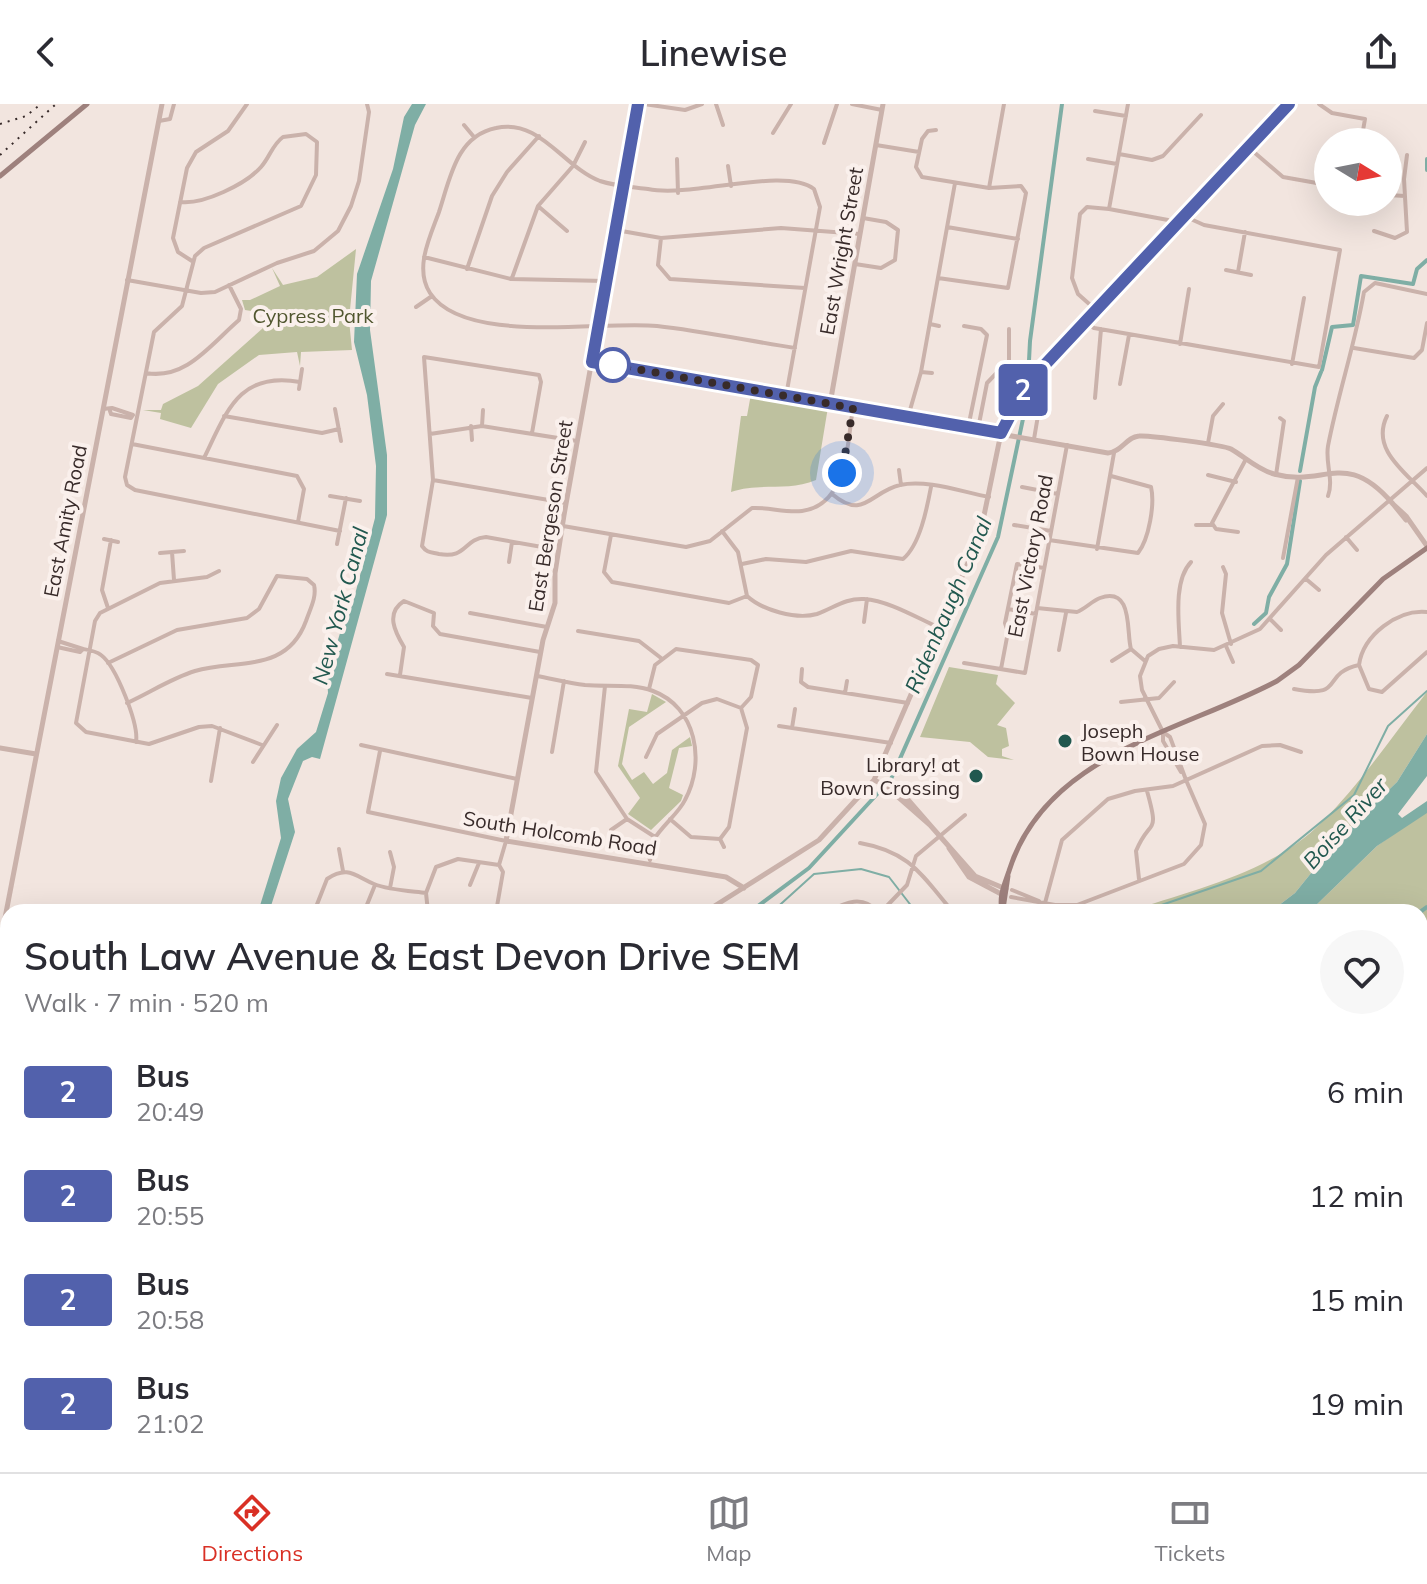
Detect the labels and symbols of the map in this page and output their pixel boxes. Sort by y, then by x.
north arrow [1314,128,1402,216]
street label: East Wright Street [814,165,868,337]
park label: Cypress Park [252,303,374,328]
unlabelled marker [596,348,630,382]
line badge: 2 [997,364,1049,416]
street label: East Bergeson Street [522,418,578,614]
street label: East Amity Road [38,443,92,599]
your location [822,453,862,493]
street label: East Victory Road [1002,472,1058,640]
water label: Ridenbaugh Canal [898,512,998,697]
water label: New York Canal [306,524,375,688]
place label: Joseph Bown House [1081,718,1199,766]
marker: Joseph Bown House [1056,732,1074,750]
place label: Library! at Bown Crossing [820,752,960,800]
marker: Library! at Bown Crossing [967,767,985,785]
water label: Boise River [1297,771,1394,874]
street label: South Holcomb Road [461,805,659,861]

